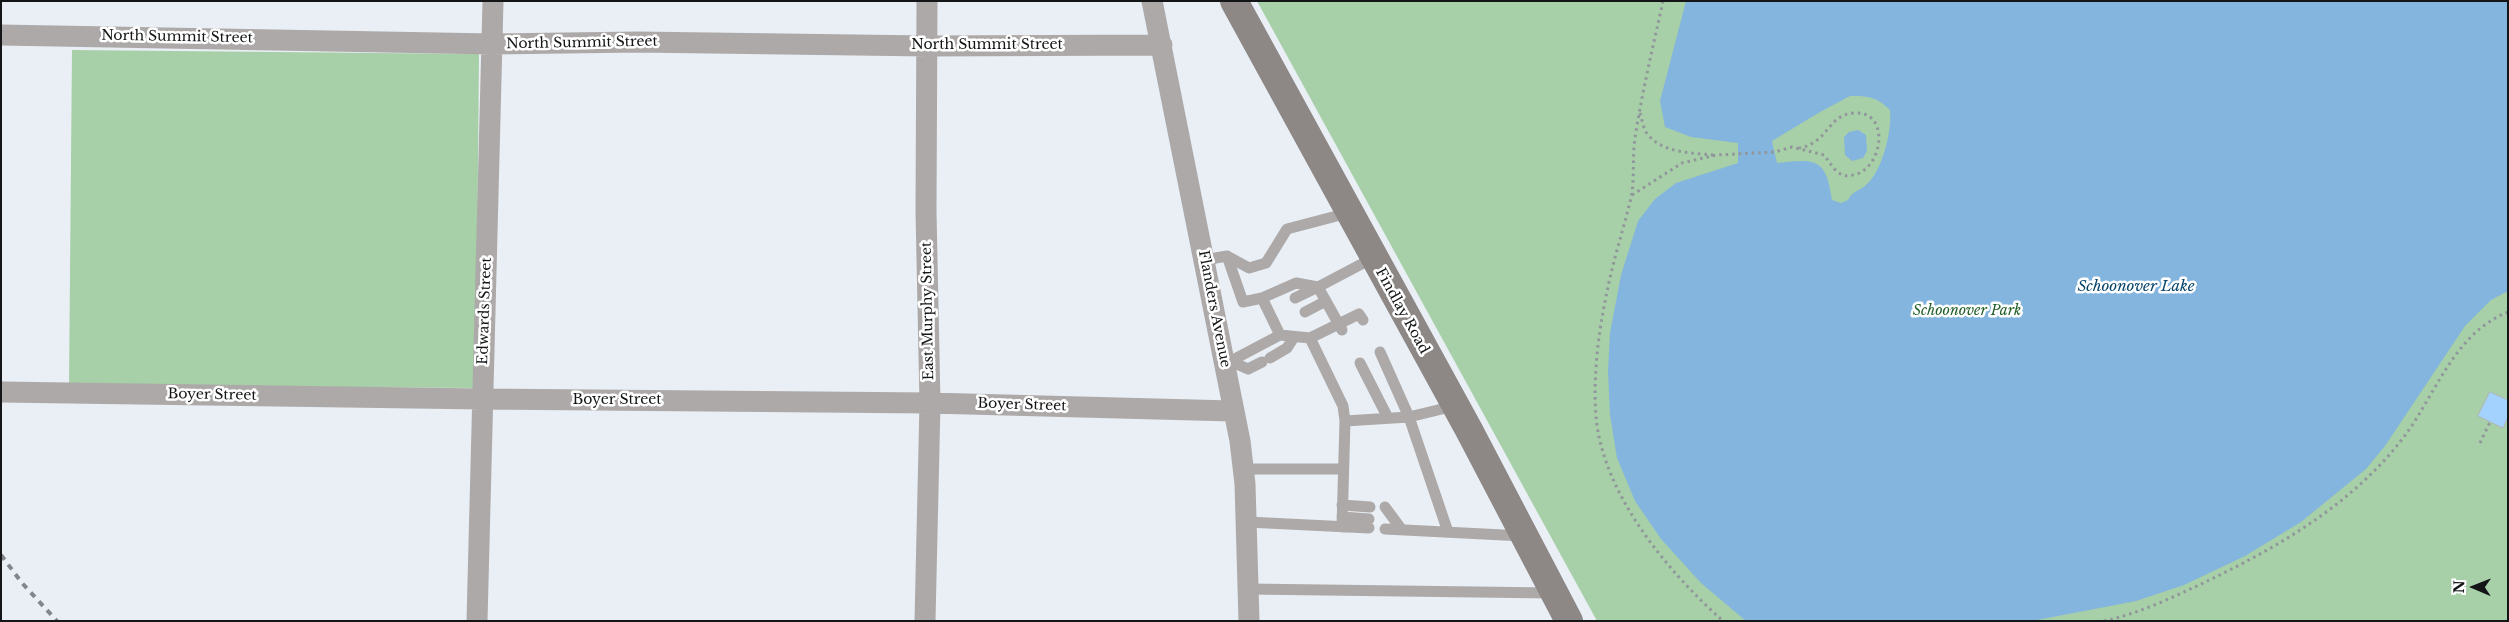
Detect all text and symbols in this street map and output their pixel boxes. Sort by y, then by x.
street label: North Summit Street [101,27,253,47]
street label: North Summit Street [506,33,658,53]
street label: North Summit Street [911,37,1063,53]
street label: East Murphy Street [918,242,938,380]
street label: Flanders Avenue [1194,249,1234,369]
street label: Edwards Street [475,257,495,365]
street label: Findlay Road [1372,265,1432,357]
water label: Schoonover Lake [2077,278,2195,296]
park label: Schoonover Park [1913,303,2021,319]
street label: Boyer Street [167,386,257,404]
street label: Boyer Street [572,392,662,408]
street label: Boyer Street [977,395,1067,415]
north arrow [2449,562,2499,612]
text: N [2450,580,2468,593]

